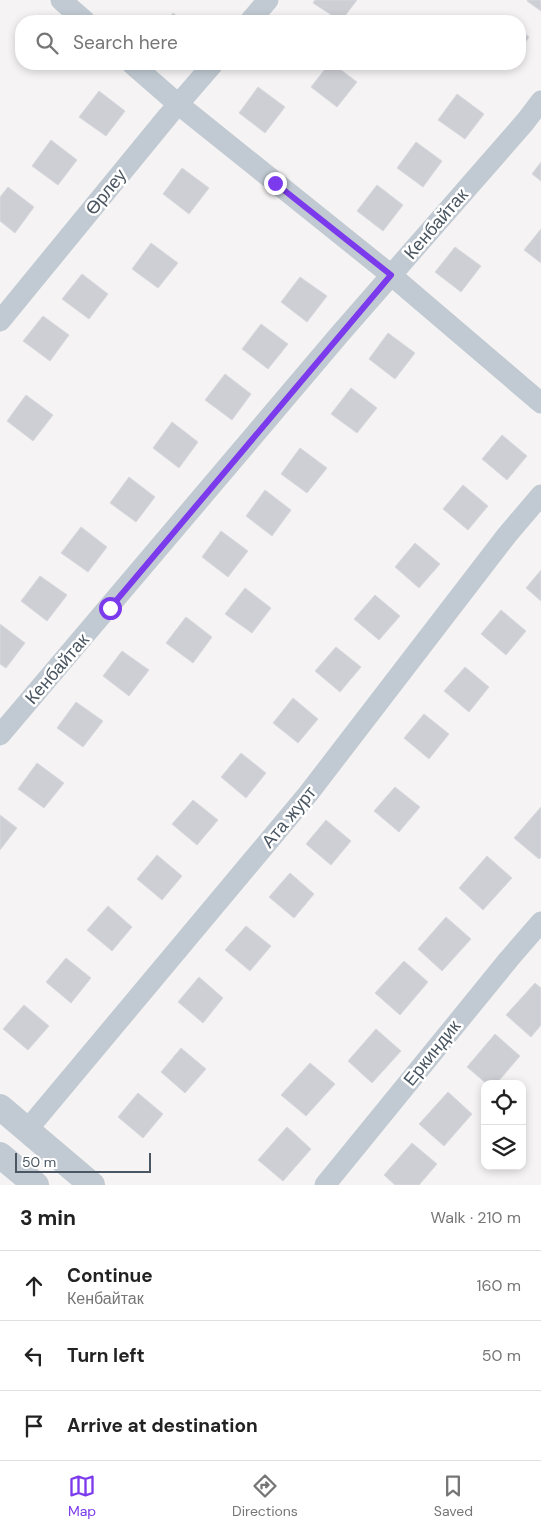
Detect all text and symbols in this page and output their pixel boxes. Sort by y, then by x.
search box [15,15,526,70]
icon: search [33,29,61,57]
text: Search here [73,30,178,55]
street label: Өрлеу [80,164,132,220]
route end [264,172,287,195]
street label: Кенбайтак [399,183,473,264]
route start [99,597,122,620]
street label: Кенбайтак [20,628,94,709]
street label: Ата журт [256,781,322,853]
street label: Еркиндик [398,1015,466,1091]
map controls [481,1080,526,1170]
button: locate [481,1080,526,1125]
button: layers [481,1125,526,1170]
scale bar [15,1150,151,1173]
text: 50 m [22,1153,56,1171]
text: 3 min [20,1204,76,1232]
text: Walk · 210 m [431,1207,521,1228]
text: Continue [67,1263,153,1288]
icon: ahead [20,1272,48,1300]
text: 160 m [477,1275,521,1296]
text: Кенбайтак [67,1288,144,1309]
icon: left [20,1342,48,1370]
text: Turn left [67,1343,145,1368]
text: 50 m [482,1345,521,1366]
icon: arrive [20,1412,48,1440]
text: Arrive at destination [67,1413,258,1438]
tab: Map [68,1472,96,1520]
tab: Directions [232,1472,298,1520]
tab: Saved [434,1472,473,1520]

